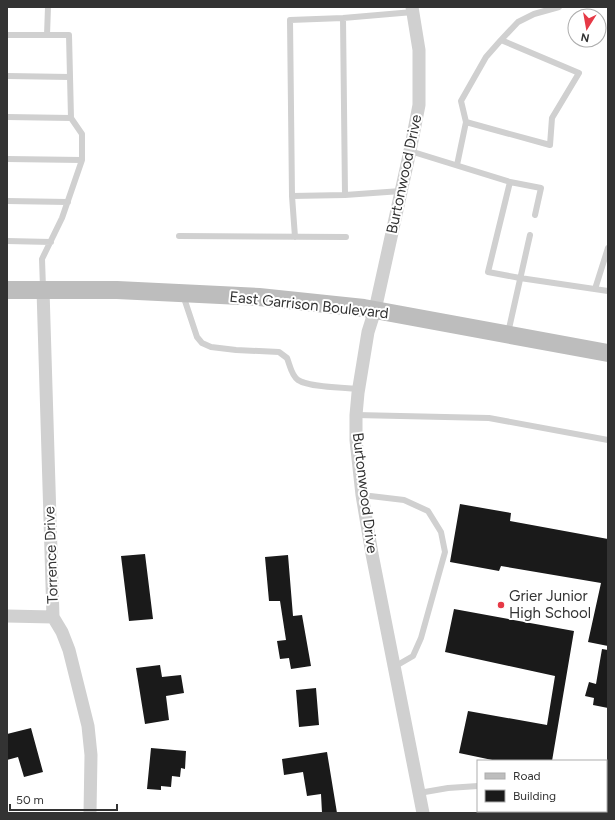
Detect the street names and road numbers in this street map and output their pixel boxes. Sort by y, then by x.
street label: Burtonwood Drive [383,113,425,235]
street label: East Garrison Boulevard [228,288,390,322]
street label: Burtonwood Drive [349,432,381,554]
street label: Torrence Drive [40,506,62,604]

